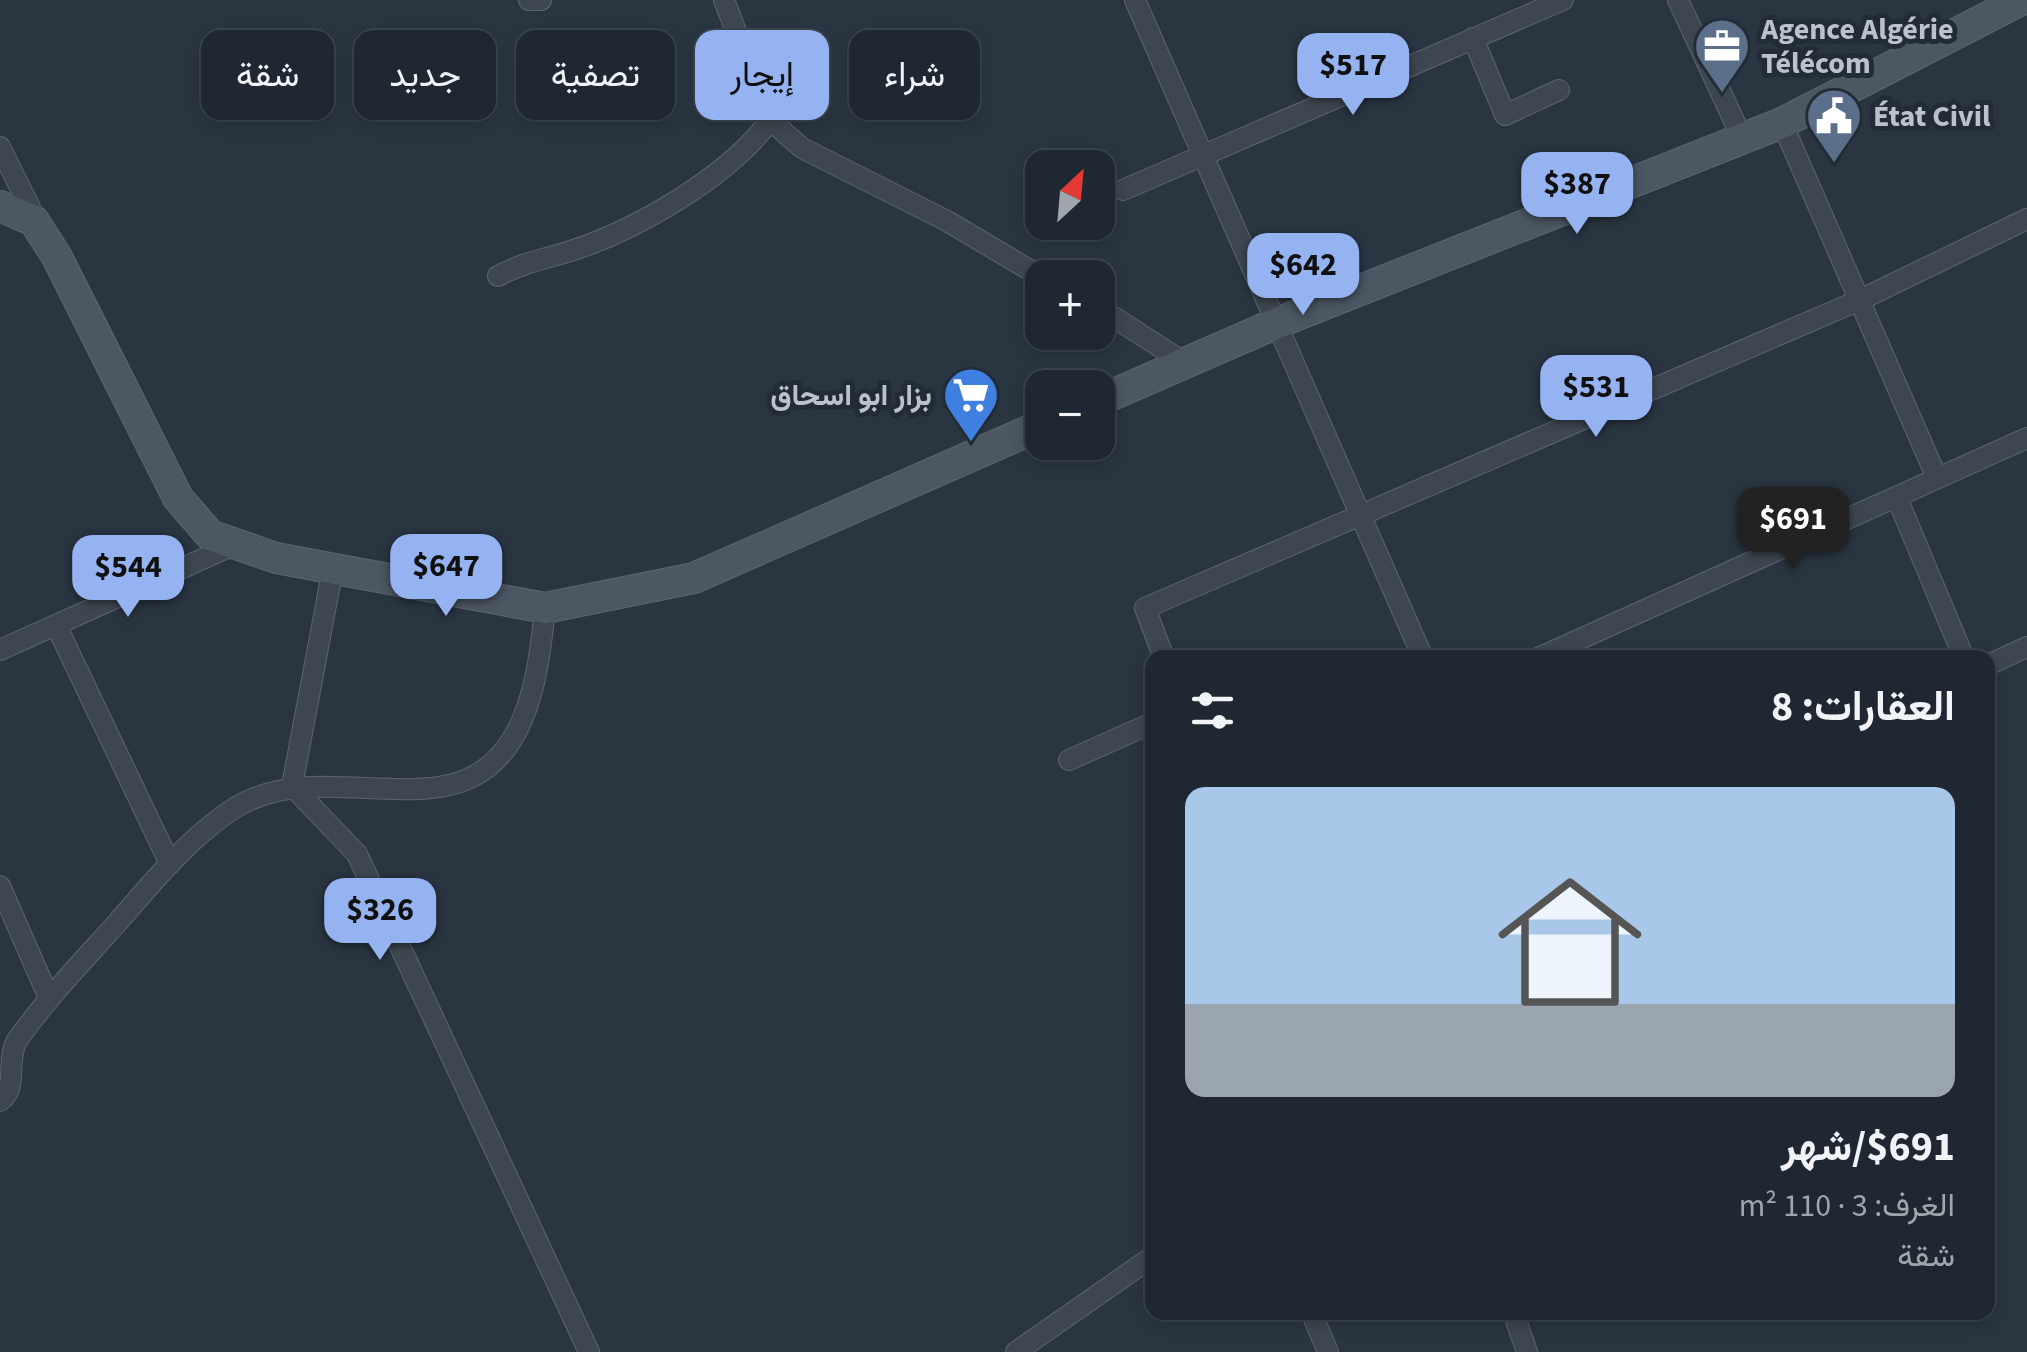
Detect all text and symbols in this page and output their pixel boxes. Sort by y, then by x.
place label: Agence Algérie Télécom [1760,8,1954,85]
office icon: Agence Algérie Télécom [1692,16,1752,95]
chip: شقة [201,30,334,120]
chip: جديد [354,30,496,120]
chip: تصفية [516,30,675,120]
chip: إيجار [695,30,829,120]
chip: شراء [849,30,980,120]
pin: $517 [1294,33,1412,118]
text: $517 [1319,42,1387,88]
public building icon: État Civil [1804,86,1864,165]
place label: État Civil [1873,95,1991,138]
north arrow [1025,150,1115,240]
map controls [1025,150,1115,460]
pin: $387 [1518,152,1636,237]
text: $387 [1543,161,1611,207]
pin: $642 [1244,233,1362,318]
text: $642 [1269,242,1337,288]
button: + [1025,260,1115,350]
pin: $531 [1537,355,1655,440]
text: $531 [1562,364,1630,410]
supermarket icon: بزار ابو اسحاق [941,365,1001,444]
button: − [1025,370,1115,460]
place label: بزار ابو اسحاق [770,374,932,417]
pin: $691 [1734,487,1852,572]
text: $691 [1759,496,1827,542]
pin: $647 [387,534,505,619]
pin: $544 [69,535,187,620]
text: $647 [412,543,480,589]
text: $544 [94,544,162,590]
text: العقارات: 8 [1771,677,1955,737]
icon: filters [1185,683,1240,738]
icon: home [1480,852,1660,1032]
pin: $326 [321,878,439,963]
text: $326 [346,887,414,933]
text: $691/شهر [1781,1117,1955,1177]
text: الغرف: 3 · 110 m² [1739,1183,1955,1229]
text: شقة [1897,1233,1955,1279]

